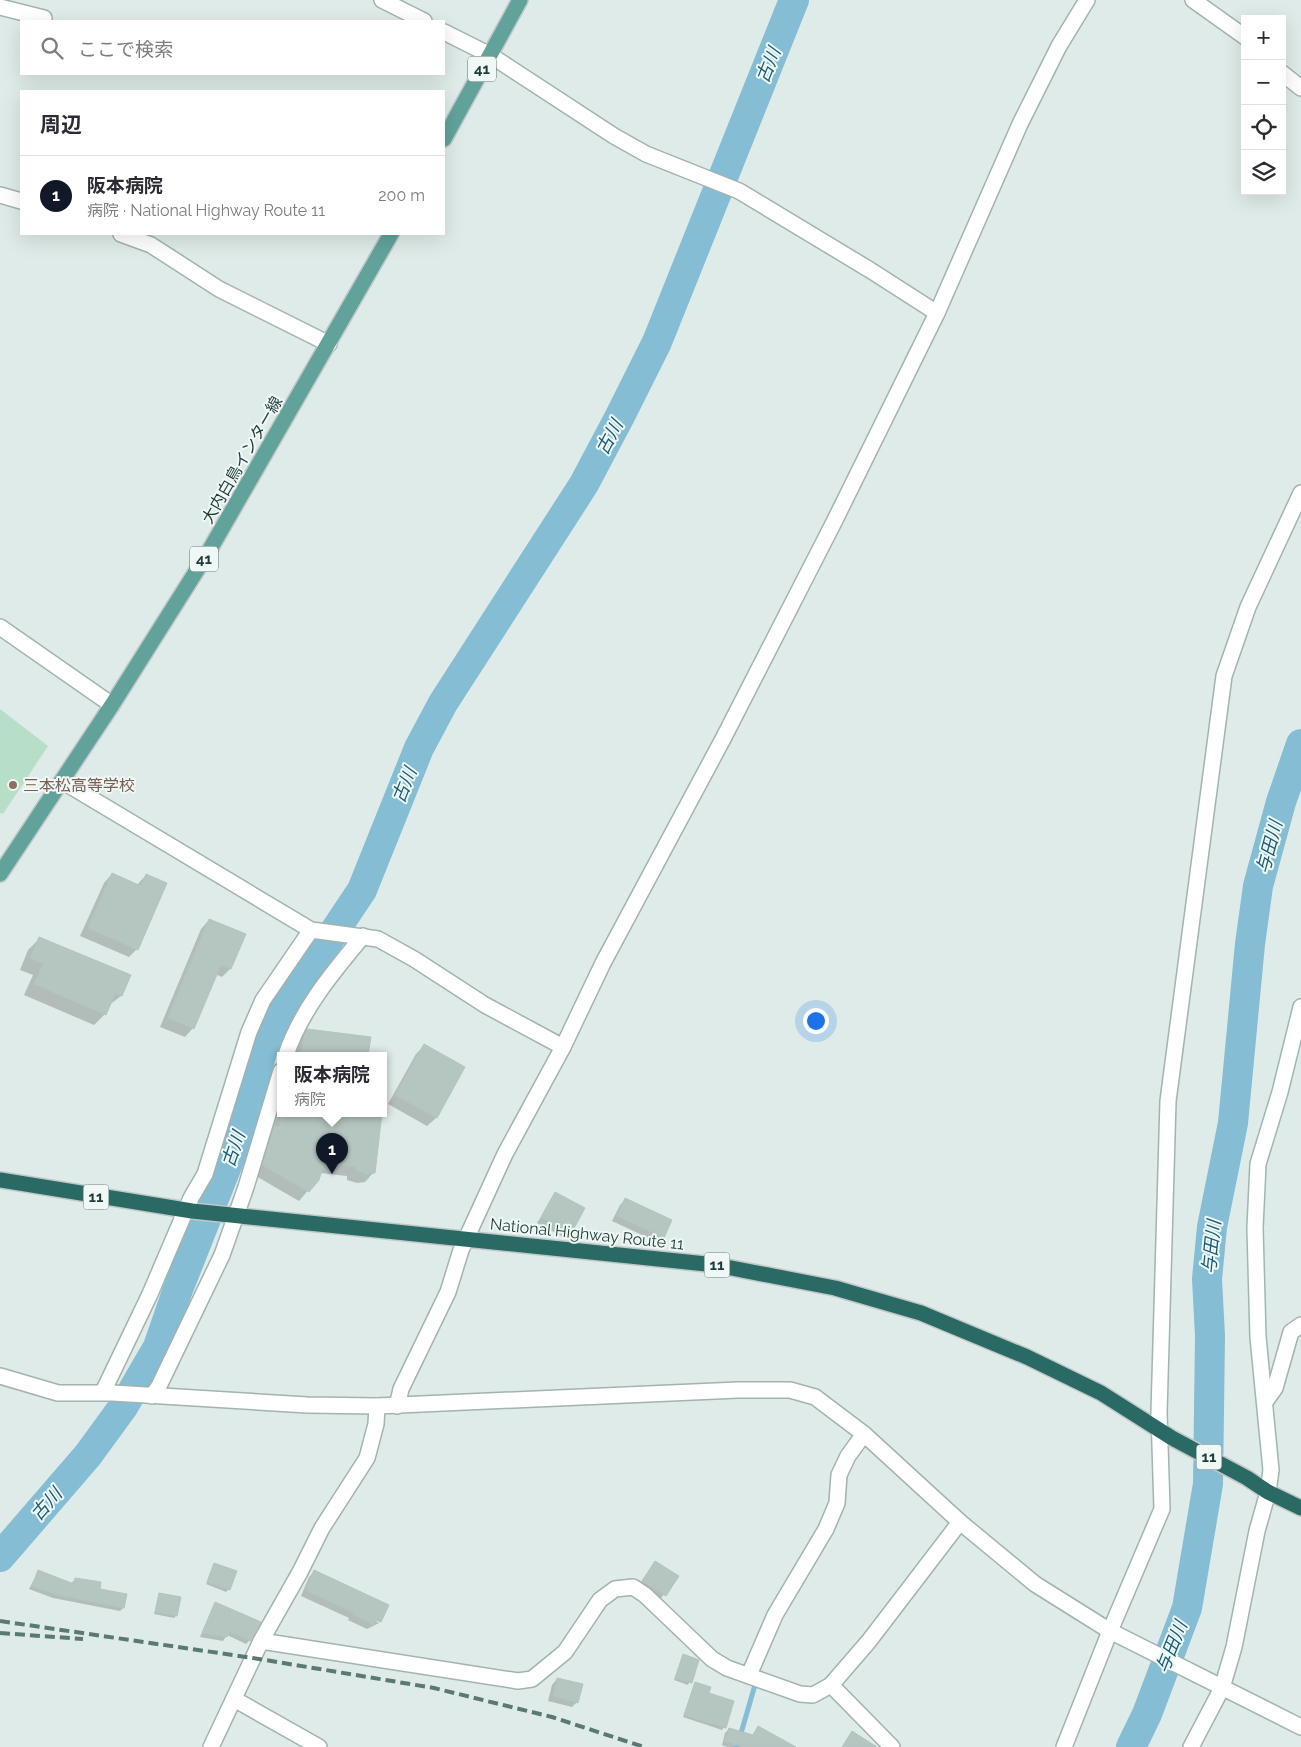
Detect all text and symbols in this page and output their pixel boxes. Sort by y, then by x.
map controls [1241,15,1286,195]
button: + [1241,15,1286,60]
search box [20,20,445,75]
icon: search [38,34,66,62]
text: ここで検索 [78,38,173,60]
water label: 古川 [752,43,785,86]
road number: 41 [468,56,496,82]
button: − [1241,60,1286,105]
button: locate [1241,105,1286,150]
text: 周辺 [40,112,82,137]
button: layers [1241,150,1286,195]
text: 阪本病院 [87,174,163,196]
text: 1 [52,186,60,205]
text: 200 m [378,186,425,205]
text: 病院 · National Highway Route 11 [87,201,325,220]
street label: 大内白鳥インター線 [198,393,286,527]
water label: 古川 [591,414,628,458]
road number: 41 [190,546,218,572]
water label: 古川 [388,763,421,806]
place label: 三本松高等学校 [23,776,135,795]
marker: 三本松高等学校 [7,779,19,791]
water label: 与田川 [1252,816,1287,876]
your location [803,1008,829,1034]
popup [277,1052,387,1117]
text: 阪本病院 [294,1063,370,1085]
text: 病院 [294,1090,326,1109]
water label: 古川 [217,1127,249,1169]
pin: 1 [316,1133,348,1174]
road number: 11 [84,1184,108,1210]
street label: National Highway Route 11 [489,1214,685,1254]
water label: 与田川 [1198,1217,1224,1275]
road number: 11 [704,1252,730,1278]
road number: 11 [1196,1444,1222,1470]
water label: 古川 [26,1482,67,1524]
water label: 与田川 [1151,1616,1192,1676]

